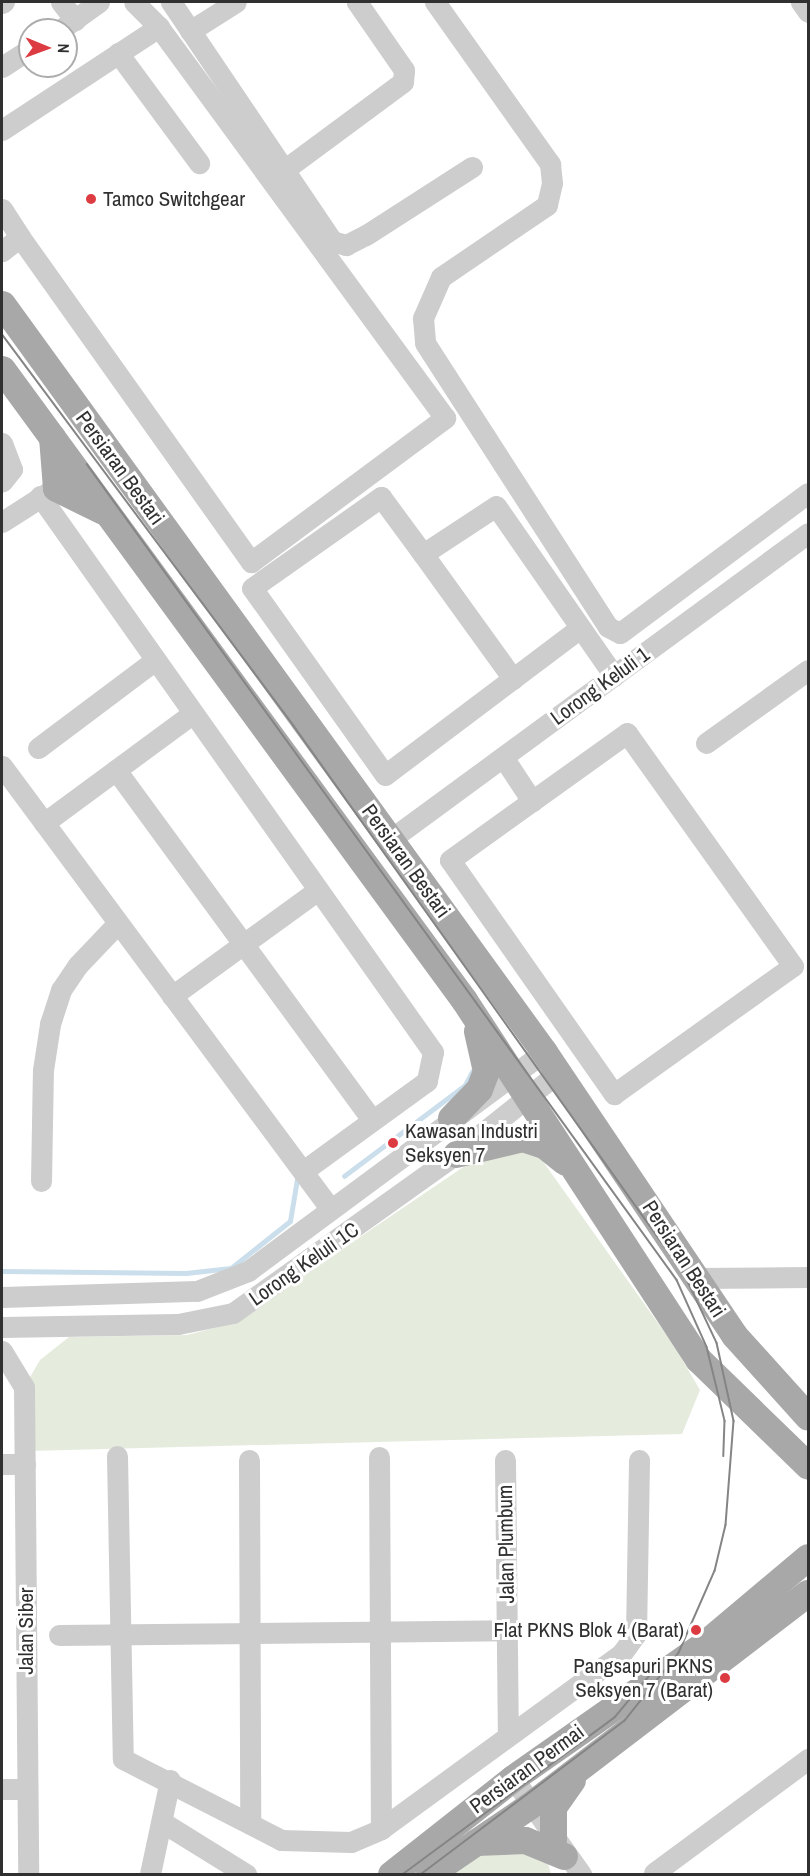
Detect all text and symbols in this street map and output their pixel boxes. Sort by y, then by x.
north arrow [18,18,78,78]
text: N [53,43,75,53]
place label: Tamco Switchgear [103,186,245,212]
marker: Tamco Switchgear [84,192,98,206]
street label: Persiaran Bestari [70,406,170,530]
street label: Lorong Keluli 1 [546,642,654,730]
street label: Persiaran Bestari [356,799,456,923]
place label: Kawasan Industri Seksyen 7 [405,1118,538,1168]
marker: Kawasan Industri Seksyen 7 [386,1136,400,1150]
street label: Persiaran Bestari [637,1196,731,1322]
street label: Lorong Keluli 1C [244,1217,364,1311]
street label: Jalan Plumbum [492,1484,520,1604]
street label: Jalan Siber [13,1587,39,1675]
place label: Flat PKNS Blok 4 (Barat) [494,1617,684,1643]
marker: Flat PKNS Blok 4 (Barat) [689,1623,703,1637]
place label: Pangsapuri PKNS Seksyen 7 (Barat) [573,1653,713,1703]
marker: Pangsapuri PKNS Seksyen 7 (Barat) [718,1671,732,1685]
street label: Persiaran Permai [465,1719,589,1819]

